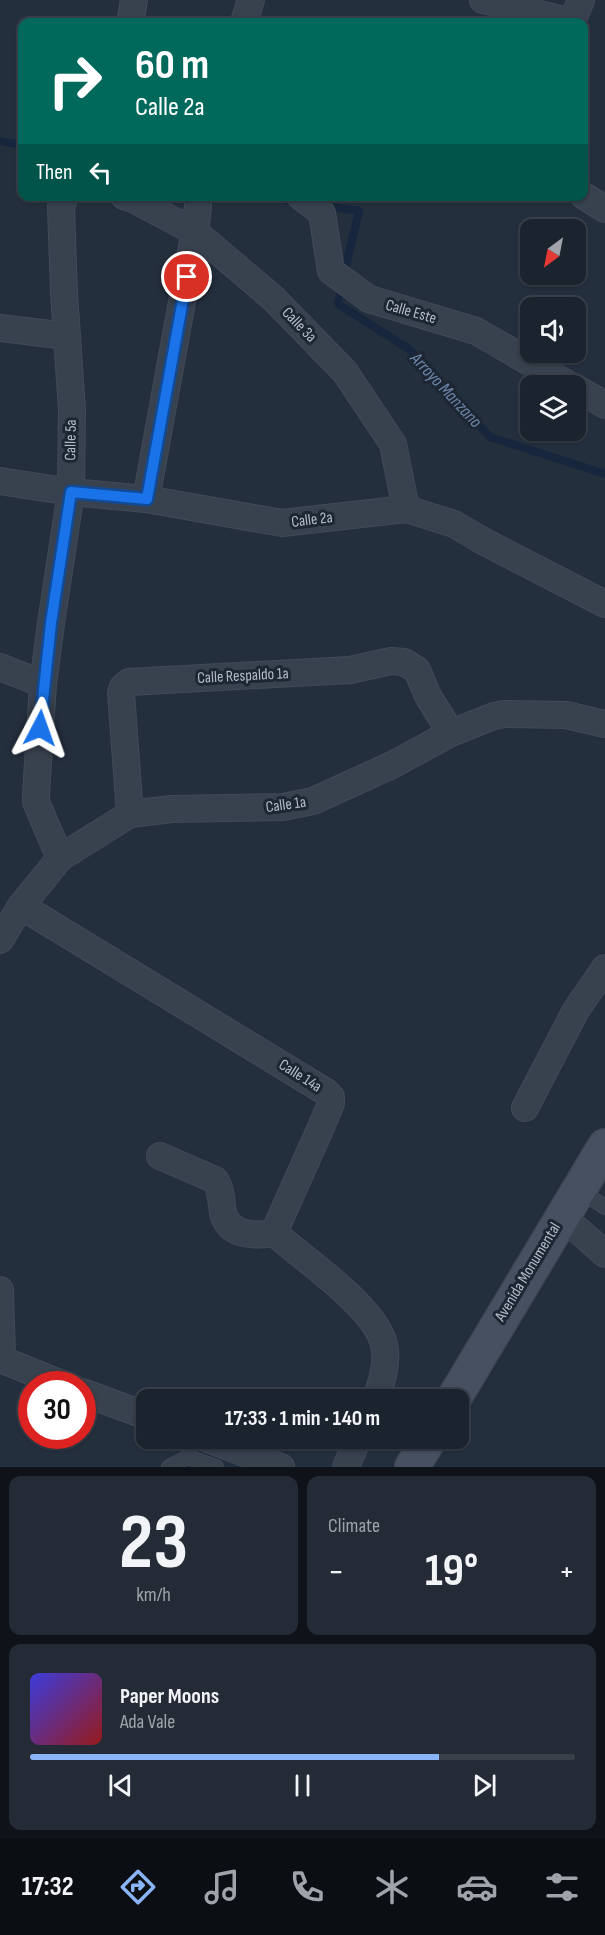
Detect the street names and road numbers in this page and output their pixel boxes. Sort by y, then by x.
street label: Calle Este [383,296,439,328]
street label: Calle 3a [278,303,320,347]
street label: Calle 5a [61,419,81,461]
street label: Calle 2a [290,508,334,532]
street label: Calle Respaldo 1a [197,664,289,688]
street label: Calle 1a [265,793,307,817]
street label: Calle 14a [275,1055,325,1097]
street label: Avenida Monumental [491,1219,565,1326]

